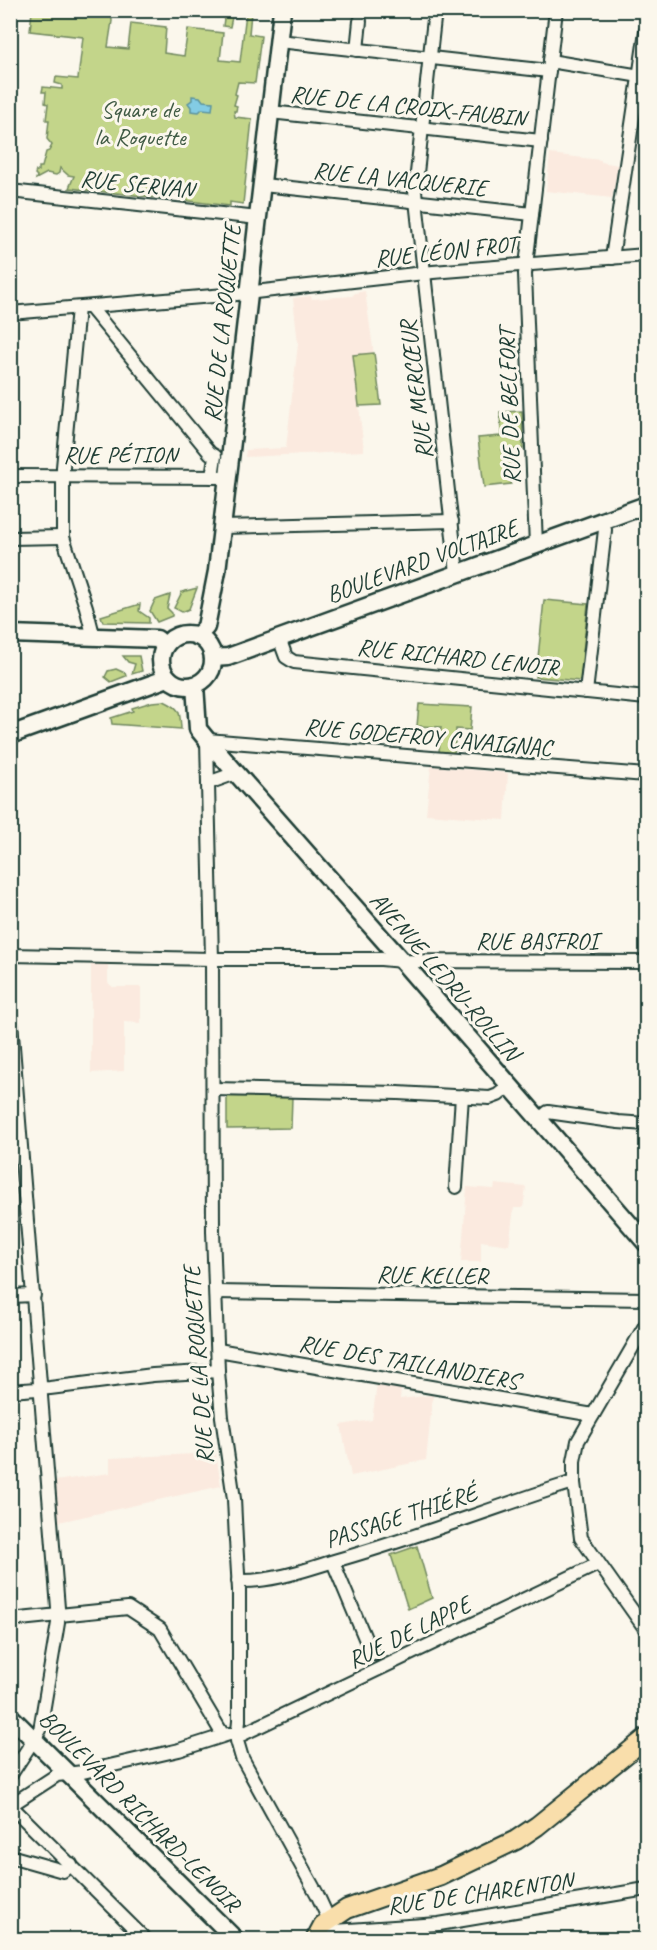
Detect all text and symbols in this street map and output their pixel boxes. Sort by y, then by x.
street label: RUE DE LA CROIX-FAUBIN [289,79,531,134]
park label: Square de la Roquette [95,94,188,152]
street label: RUE LA VACQUERIE [312,155,491,203]
street label: RUE SERVAN [79,163,198,205]
street label: RUE DE LA ROQUETTE [197,220,248,423]
street label: RUE LÉON FROT [373,228,524,273]
street label: RUE MERCŒUR [392,316,439,461]
street label: RUE DE BELFORT [491,323,527,485]
street label: RUE PÉTION [63,440,180,470]
street label: BOULEVARD VOLTAIRE [322,511,525,610]
street label: RUE RICHARD LENOIR [356,632,562,683]
street label: RUE GODEFROY CAVAIGNAC [303,711,556,763]
street label: AVENUE LEDRU-ROLLIN [364,885,529,1069]
street label: RUE BASFROI [476,926,604,956]
street label: RUE KELLER [376,1259,490,1291]
street label: RUE DE LA ROQUETTE [176,1262,220,1465]
street label: RUE DES TAILLANDIERS [297,1328,525,1397]
street label: PASSAGE THIÉRÉ [321,1476,484,1555]
street label: RUE DE LAPPE [343,1588,478,1675]
street label: BOULEVARD RICHARD-LENOIR [33,1704,249,1920]
street label: RUE DE CHARENTON [385,1865,578,1921]

